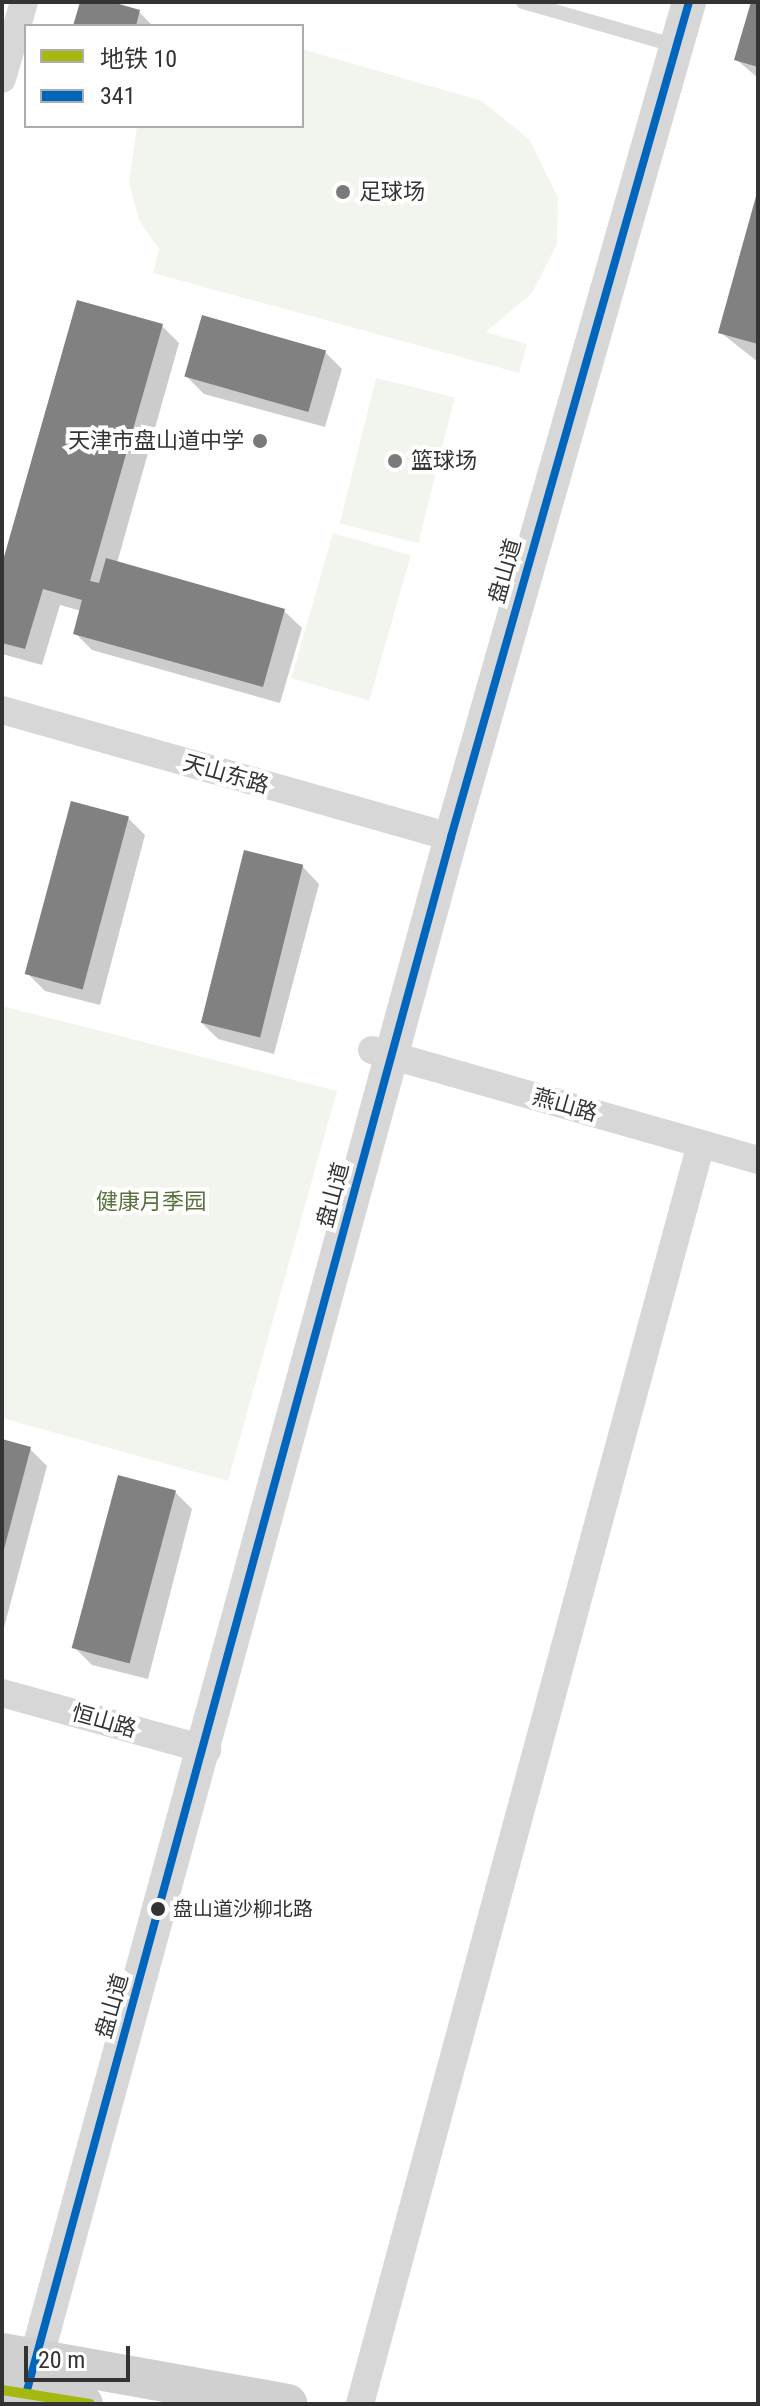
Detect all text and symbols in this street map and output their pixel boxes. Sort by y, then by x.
legend [24,24,304,128]
text: 地铁 10 [100,45,177,73]
text: 341 [100,82,136,110]
place label: 足球场 [359,179,425,205]
marker: 足球场 [334,183,352,201]
place label: 天津市盘山道中学 [68,428,244,454]
marker: 天津市盘山道中学 [251,432,269,450]
place label: 篮球场 [411,448,477,474]
marker: 篮球场 [386,452,404,470]
street label: 盘山道 [483,536,527,606]
street label: 天山东路 [180,749,272,799]
street label: 燕山路 [530,1083,600,1127]
street label: 盘山道 [312,1160,354,1230]
park label: 健康月季园 [96,1189,206,1215]
street label: 恒山路 [69,1699,139,1743]
place label: 盘山道沙柳北路 [173,1897,313,1921]
marker: 盘山道沙柳北路 [150,1901,166,1917]
street label: 盘山道 [90,1971,134,2041]
scale bar [28,2330,134,2380]
text: 20 m [38,2346,85,2374]

